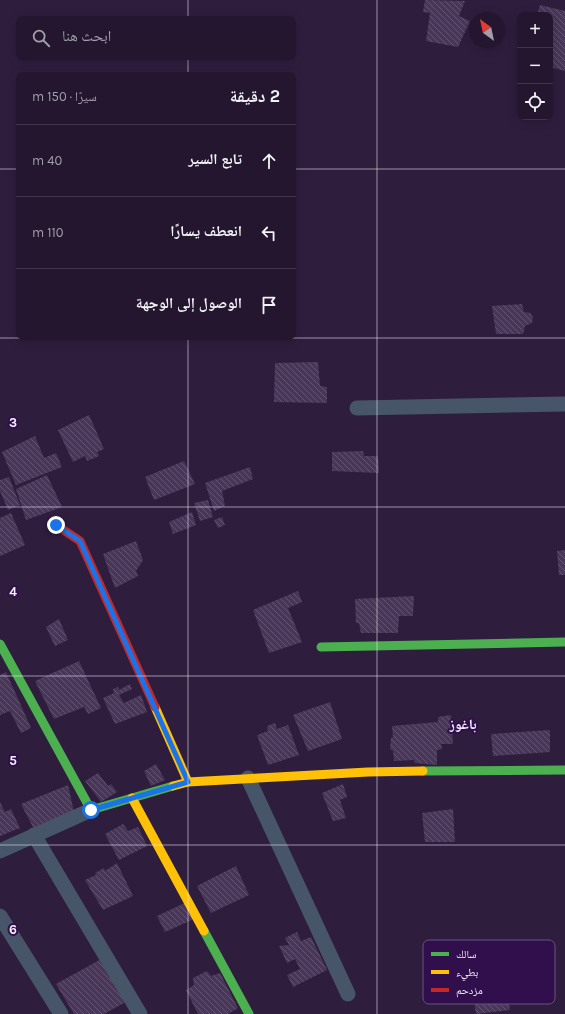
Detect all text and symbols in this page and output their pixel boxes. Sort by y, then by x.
north arrow [469,12,505,48]
map controls [517,12,553,120]
button: + [517,12,553,48]
search box [16,16,296,60]
icon: search [30,27,52,49]
text: ابحث هنا [62,27,111,45]
button: − [517,48,553,84]
button: locate [517,84,553,120]
text: 2 دقيقة [230,86,280,106]
text: سيرًا · 150 m [32,89,97,104]
text: تابع السير [188,150,242,168]
icon: ahead [258,150,280,172]
text: 40 m [32,153,62,168]
text: انعطف يسارًا [170,222,242,240]
icon: left [258,222,280,244]
text: 110 m [32,225,64,240]
text: الوصول إلى الوجهة [136,294,242,312]
icon: arrive [258,294,280,316]
text: 3 [9,415,17,430]
route end [47,516,65,534]
text: 4 [9,584,17,599]
district label: باغوز [448,716,477,733]
text: 5 [9,753,17,768]
route start [82,801,100,819]
text: 6 [9,922,17,937]
legend [423,940,555,1004]
text: سالك [456,948,476,961]
text: بطيء [456,966,478,981]
text: مزدحم [456,984,483,998]

